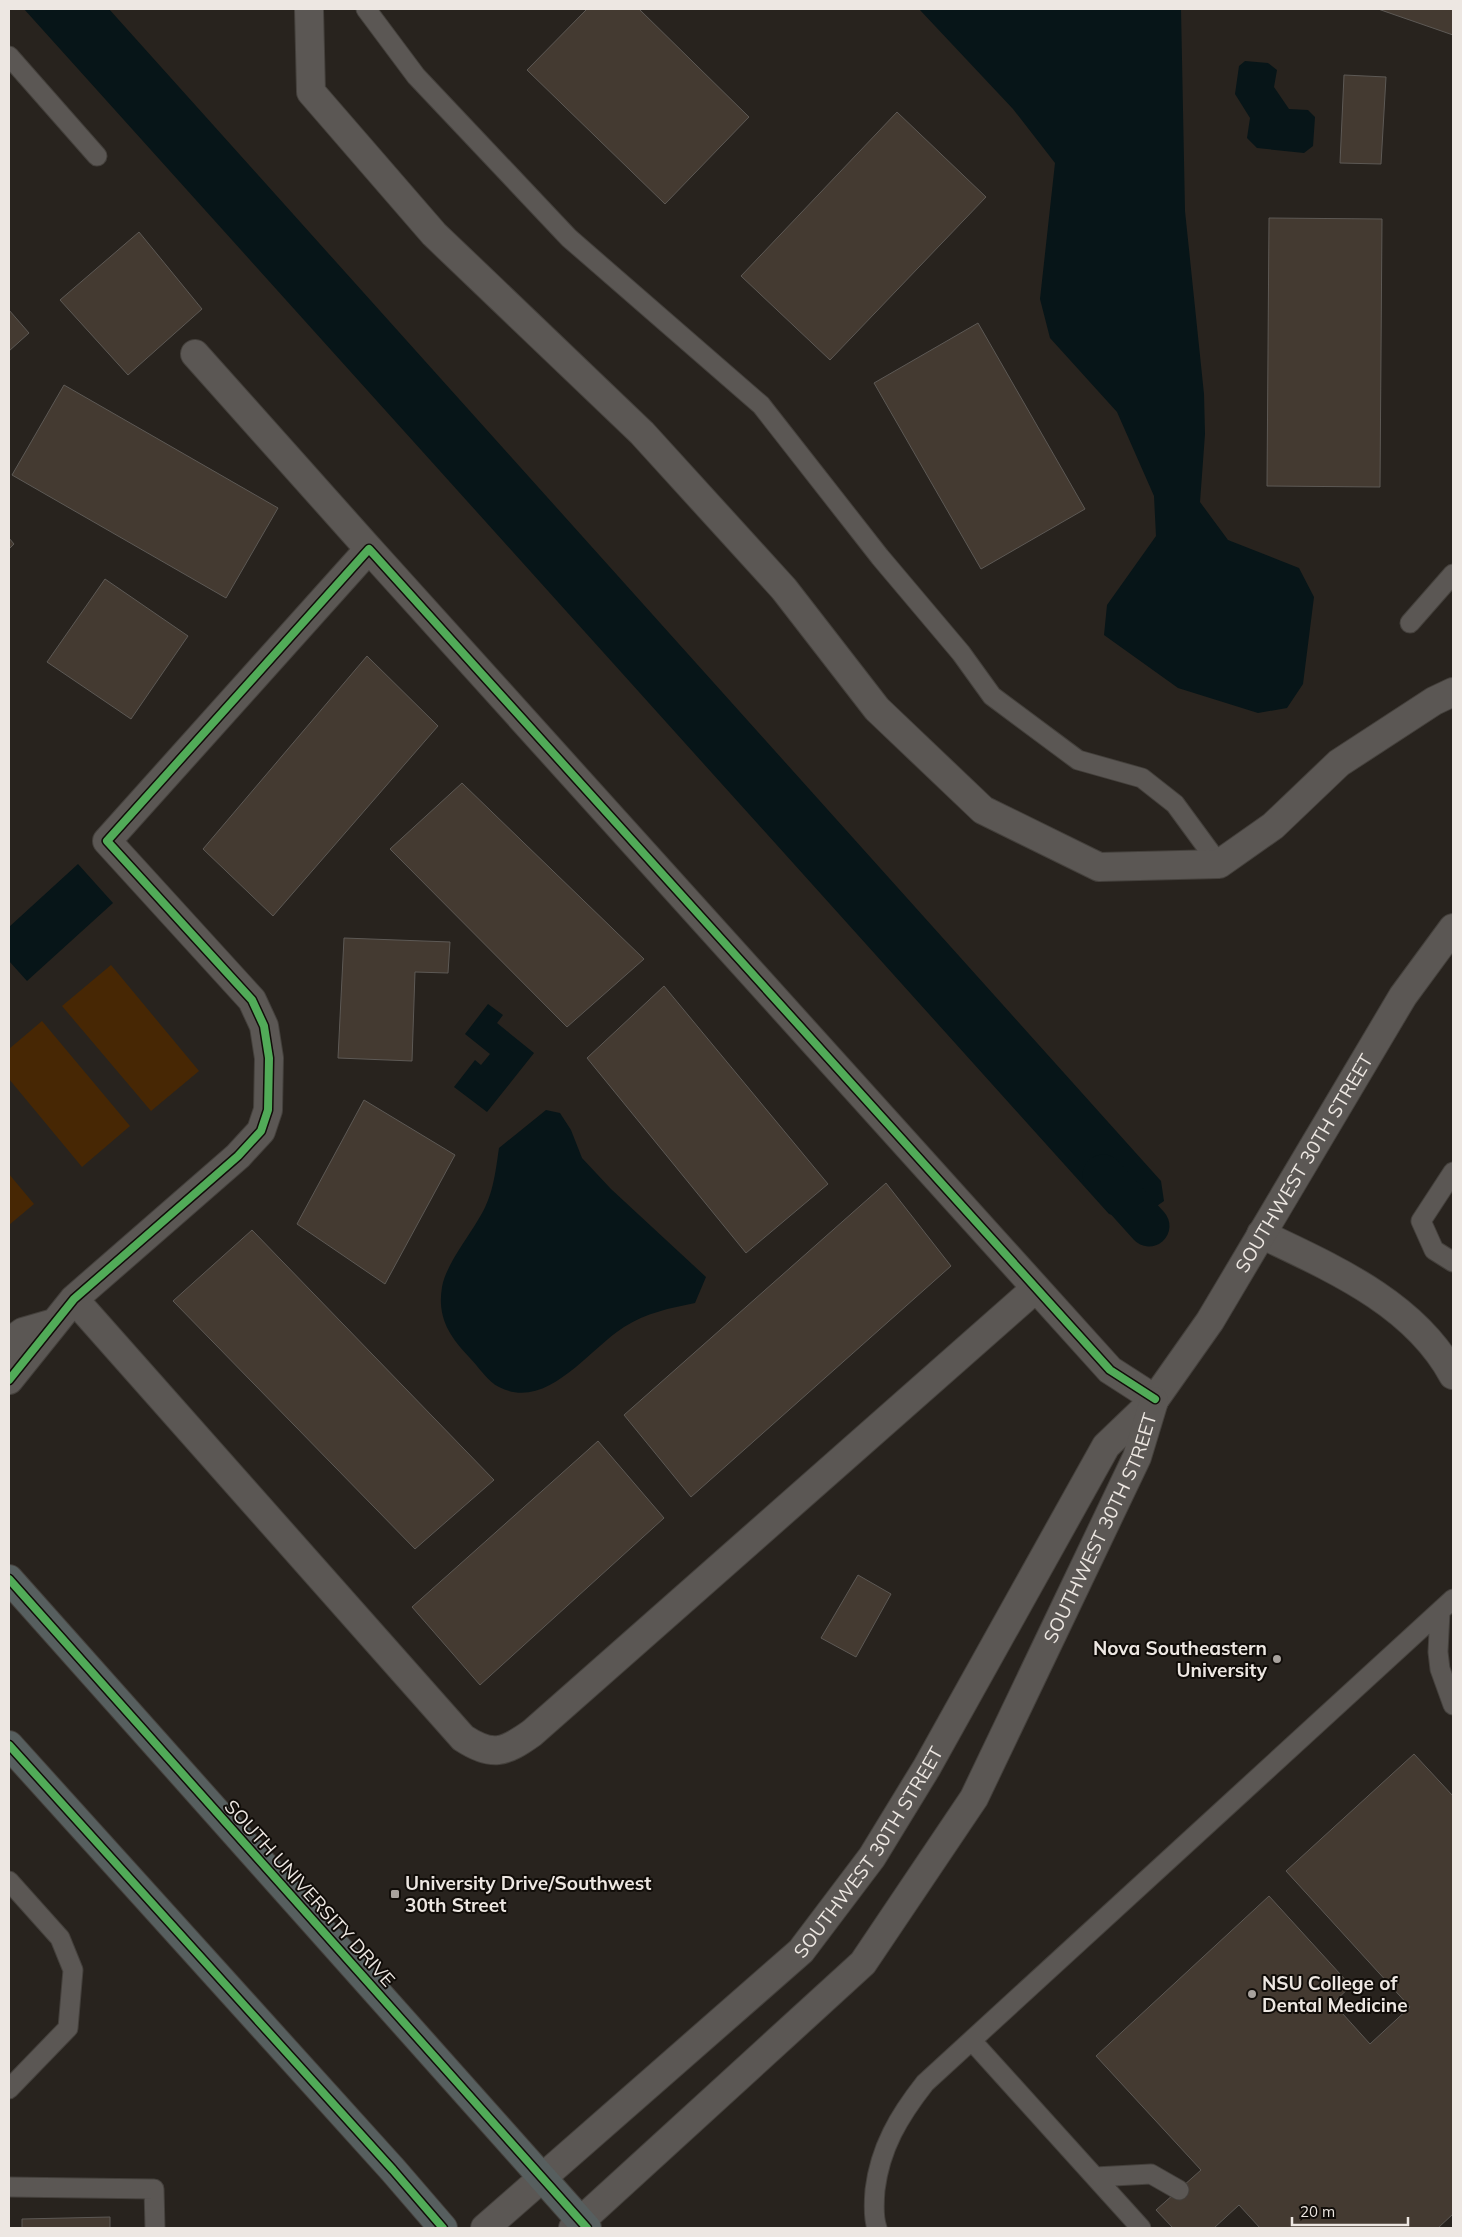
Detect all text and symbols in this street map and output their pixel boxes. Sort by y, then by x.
street label: SOUTHWEST 30TH STREET [1230,1049,1378,1277]
street label: SOUTHWEST 30TH STREET [1038,1410,1162,1647]
place label: Nova Southeastern University [1093,1636,1268,1682]
marker: Nova Southeastern University [1271,1653,1283,1665]
street label: SOUTHWEST 30TH STREET [788,1742,948,1962]
street label: SOUTH UNIVERSITY DRIVE [220,1794,400,1992]
place label: University Drive/Southwest 30th Street [405,1871,651,1917]
marker: University Drive/Southwest 30th Street [389,1888,401,1900]
place label: NSU College of Dental Medicine [1262,1971,1408,2017]
marker: NSU College of Dental Medicine [1246,1988,1258,2000]
scale bar [1292,2194,1408,2226]
text: 20 m [1300,2202,1335,2221]

